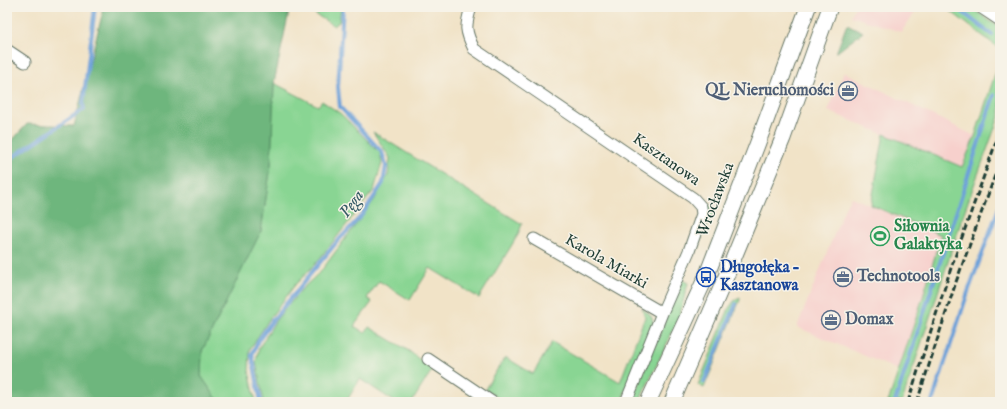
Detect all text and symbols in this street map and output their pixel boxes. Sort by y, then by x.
office icon: QL Nieruchomości [837,80,859,102]
place label: QL Nieruchomości [705,81,835,101]
street label: Kasztanowa [628,129,704,191]
street label: Wrocławska [693,160,739,240]
water label: Pęga [335,186,369,222]
place label: Siłownia Galaktyka [894,217,963,255]
sports icon: Siłownia Galaktyka [869,225,891,247]
street label: Karola Miarki [561,230,651,294]
place label: Długołęka – Kasztanowa [720,258,799,296]
bus stop icon: Długołęka – Kasztanowa [695,266,717,288]
office icon: Technotools [832,266,854,288]
place label: Technotools [856,267,940,287]
office icon: Domax [820,309,842,331]
place label: Domax [845,310,894,330]

